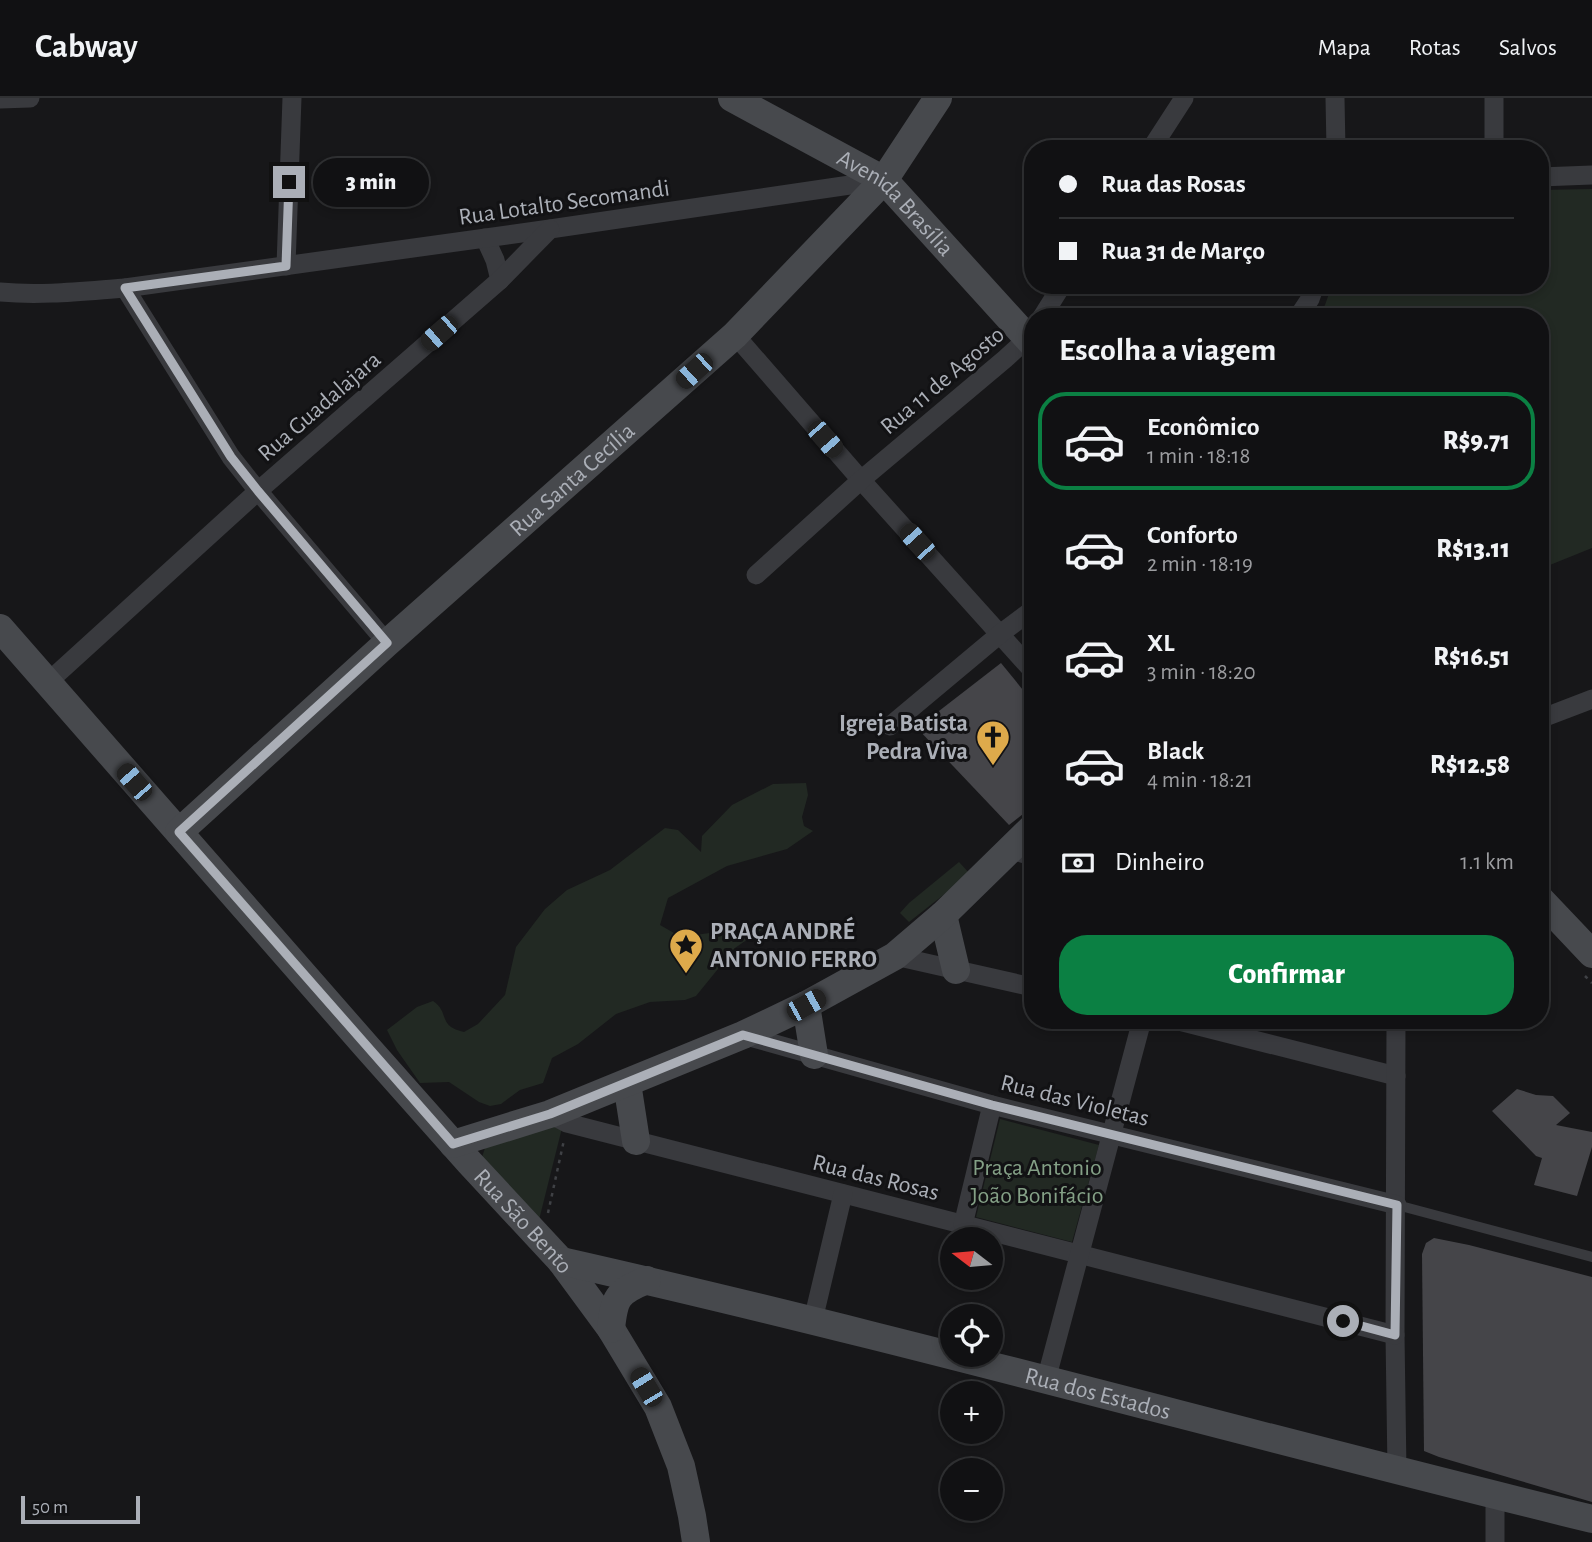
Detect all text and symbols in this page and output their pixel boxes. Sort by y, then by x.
text: Cabway [35,31,138,64]
text: Mapa [1318,36,1371,60]
text: Rotas [1409,36,1461,60]
text: Salvos [1499,36,1557,60]
street label: Avenida Brasília [833,146,958,261]
callout: 3 min [314,158,429,206]
route end [273,166,305,198]
text: 3 min [346,171,396,194]
text: Rua das Rosas [1101,171,1246,197]
street label: Rua Lotalto Secomandi [457,176,671,230]
text: Rua 31 de Março [1101,238,1265,264]
car [417,311,462,355]
street label: Rua 11 de Agosto [876,322,1009,439]
text: Escolha a viagem [1059,334,1276,366]
street label: Rua Guadalajara [254,347,386,466]
car [672,349,717,393]
icon: car [1063,410,1126,473]
text: Econômico [1147,414,1260,440]
car [804,416,847,462]
street label: Rua Santa Cecília [505,419,640,541]
text: R$9.71 [1443,428,1510,454]
text: 1 min · 18:18 [1147,445,1250,468]
icon: car [1063,518,1126,581]
car [896,519,939,565]
text: Conforto [1147,522,1238,548]
text: R$13.11 [1436,536,1510,562]
text: 2 min · 18:19 [1147,553,1253,576]
icon: car [1063,626,1126,689]
text: XL [1147,630,1174,656]
text: R$16.51 [1433,644,1510,670]
text: 3 min · 18:20 [1147,661,1256,684]
place label: Igreja Batista Pedra Viva [839,712,968,764]
church icon: Igreja Batista Pedra Viva [974,718,1012,767]
icon: car [1063,734,1126,797]
text: Black [1147,738,1204,764]
text: R$12.58 [1430,752,1510,778]
car [113,759,156,805]
text: 4 min · 18:21 [1147,769,1253,792]
icon: cash [1059,844,1097,882]
text: Dinheiro [1115,849,1204,875]
text: 1.1 km [1460,851,1514,874]
place label: PRAÇA ANDRÉ ANTONIO FERRO [710,916,877,972]
place icon: PRAÇA ANDRÉ ANTONIO FERRO [667,926,705,975]
button: Confirmar [1059,935,1514,1015]
car [783,986,830,1024]
street label: Rua das Violetas [998,1071,1152,1131]
street label: Rua das Rosas [810,1151,942,1205]
park label: Praça Antonio João Bonifácio [971,1156,1103,1208]
street label: Rua São Bento [469,1165,577,1278]
north arrow [940,1227,1003,1290]
map controls [940,1227,1003,1521]
button: locate [940,1304,1003,1367]
route start [1327,1305,1359,1337]
car [627,1364,666,1410]
street label: Rua dos Estados [1022,1364,1173,1424]
button: + [940,1381,1003,1444]
button: − [940,1458,1003,1521]
scale bar [21,1493,140,1525]
text: 50 m [32,1498,68,1517]

